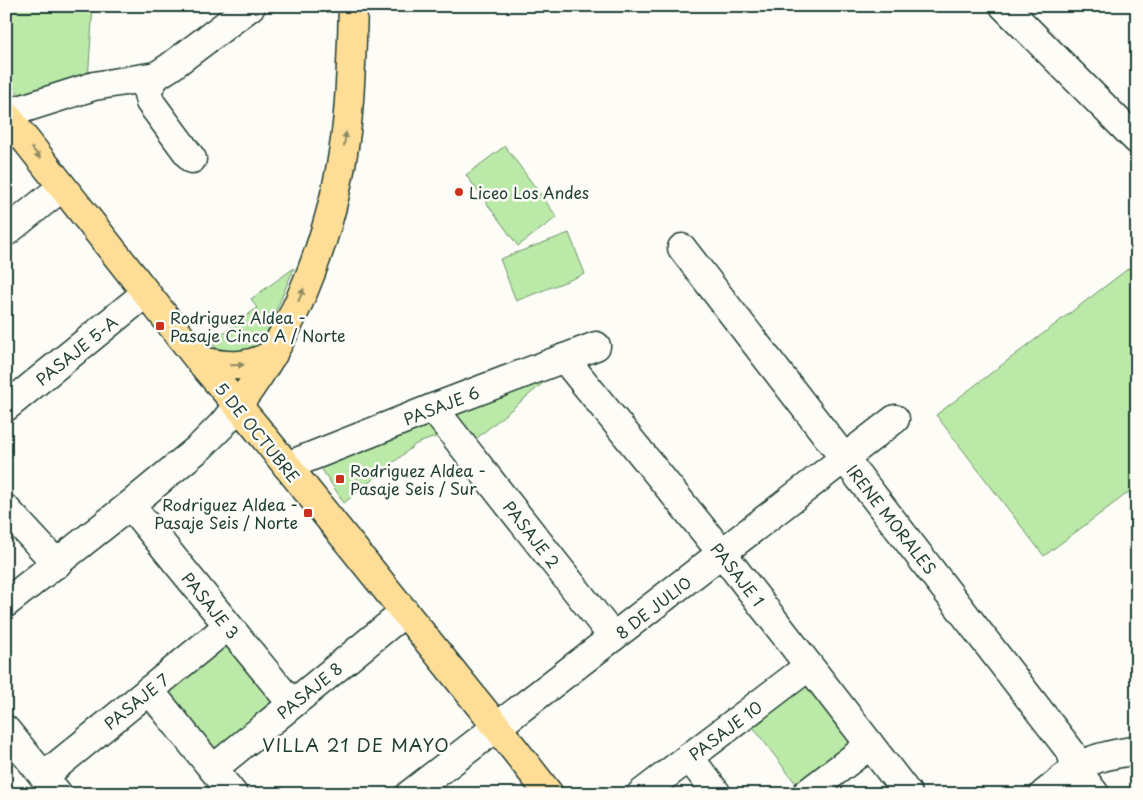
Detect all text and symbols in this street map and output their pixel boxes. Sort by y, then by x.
one-way arrow [341,130,349,146]
one-way arrow [31,146,42,159]
place label: Liceo Los Andes [469,180,589,204]
marker: Liceo Los Andes [453,186,465,198]
one-way arrow [298,287,305,302]
place label: Rodriguez Aldea - Pasaje Cinco A / Norte [170,305,346,347]
street label: PASAJE 5-A [30,309,122,391]
marker: Rodriguez Aldea - Pasaje Cinco A / Norte [154,320,166,332]
one-way arrow [229,361,245,369]
street label: 5 DE OCTUBRE [210,377,306,487]
street label: PASAJE 6 [400,380,482,430]
place label: Rodriguez Aldea - Pasaje Seis / Sur [350,458,486,500]
street label: IRENE MORALES [842,459,942,579]
marker: Rodriguez Aldea - Pasaje Seis / Sur [334,473,346,485]
place label: Rodriguez Aldea - Pasaje Seis / Norte [154,492,298,534]
street label: PASAJE 2 [498,495,566,573]
marker: Rodriguez Aldea - Pasaje Seis / Norte [302,507,314,519]
street label: PASAJE 1 [706,537,770,611]
street label: PASAJE 3 [177,567,245,643]
street label: 8 DE JULIO [610,570,696,644]
street label: PASAJE 8 [271,656,347,724]
street label: PASAJE 7 [98,667,174,735]
street label: PASAJE 10 [683,694,767,766]
district label: VILLA 21 DE MAYO [262,731,450,758]

